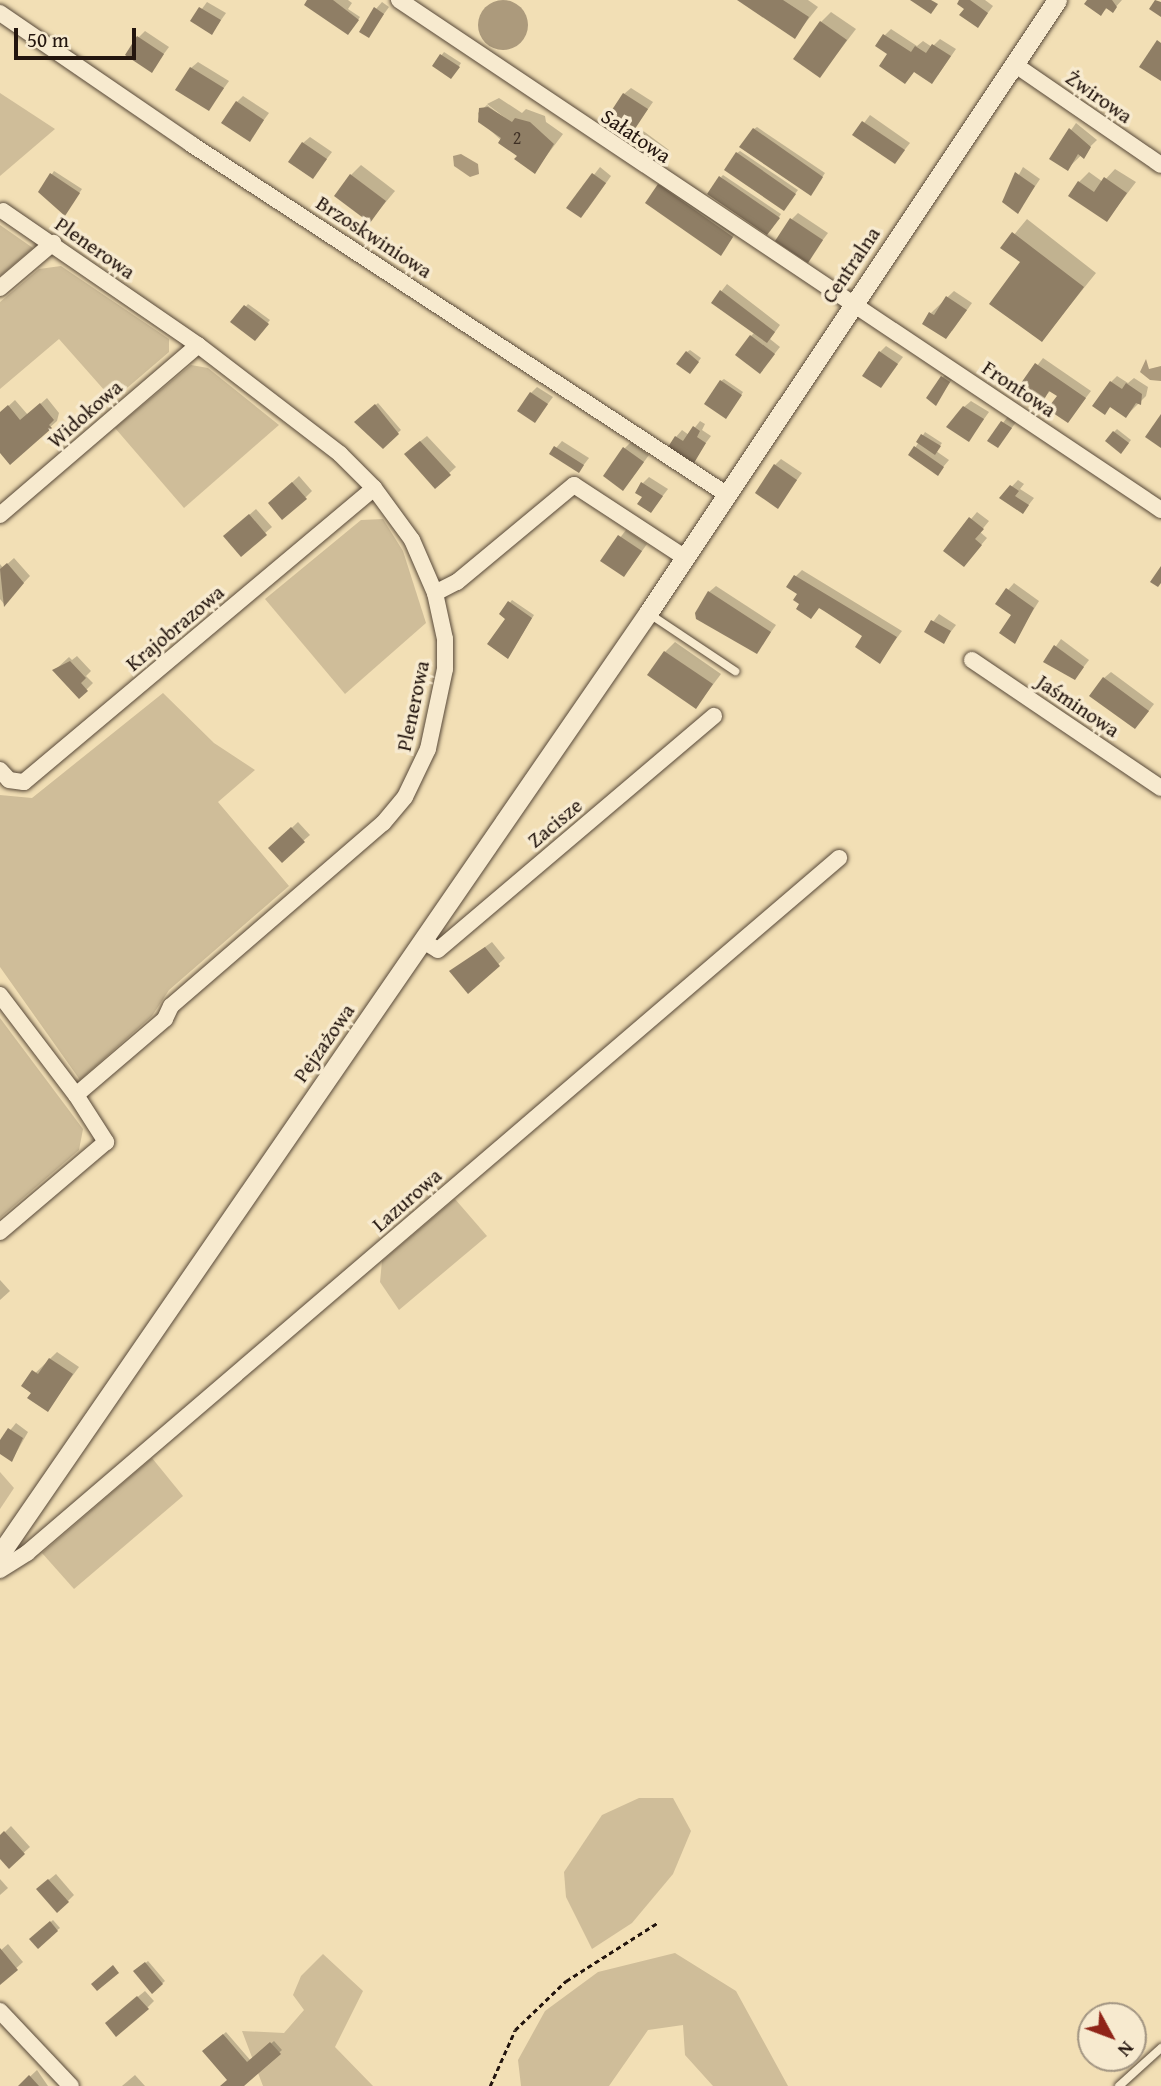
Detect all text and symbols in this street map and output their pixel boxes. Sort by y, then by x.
scale bar [18,14,140,58]
text: 50 m [27,24,69,55]
street label: Żwirowa [1061,65,1137,129]
street label: Sałatowa [596,104,676,168]
house number: 2 [513,127,521,149]
street label: Brzoskwiniowa [311,190,437,284]
street label: Plenerowa [50,211,140,285]
street label: Centralna [816,222,886,308]
street label: Frontowa [977,355,1061,423]
street label: Widokowa [42,375,128,453]
street label: Krajobrazowa [121,580,229,676]
street label: Plenerowa [391,658,435,754]
street label: Jaśminowa [1032,669,1124,743]
street label: Zacisze [523,793,587,853]
street label: Pejzażowa [288,999,360,1087]
street label: Lazurowa [367,1163,447,1237]
north arrow [1077,2002,1147,2072]
text: N [1112,2035,1141,2063]

